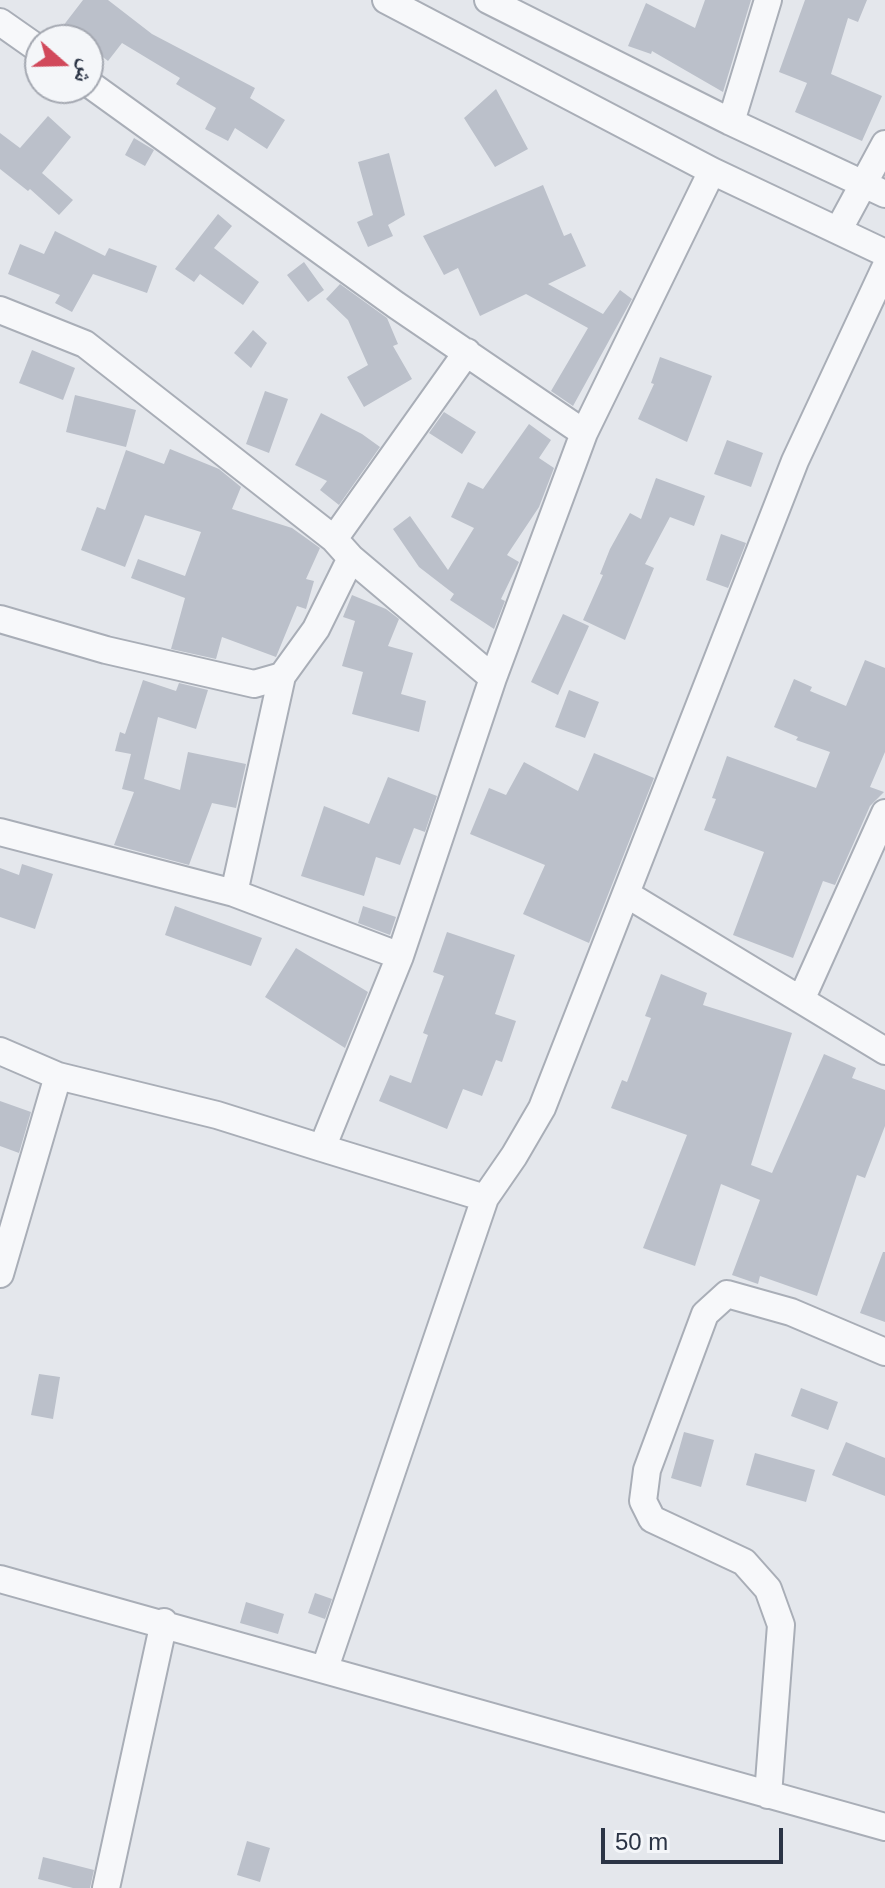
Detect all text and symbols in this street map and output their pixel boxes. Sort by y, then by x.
north arrow [24,24,104,104]
text: ش [69,56,101,87]
scale bar [605,1812,787,1862]
text: 50 m [615,1828,668,1855]

